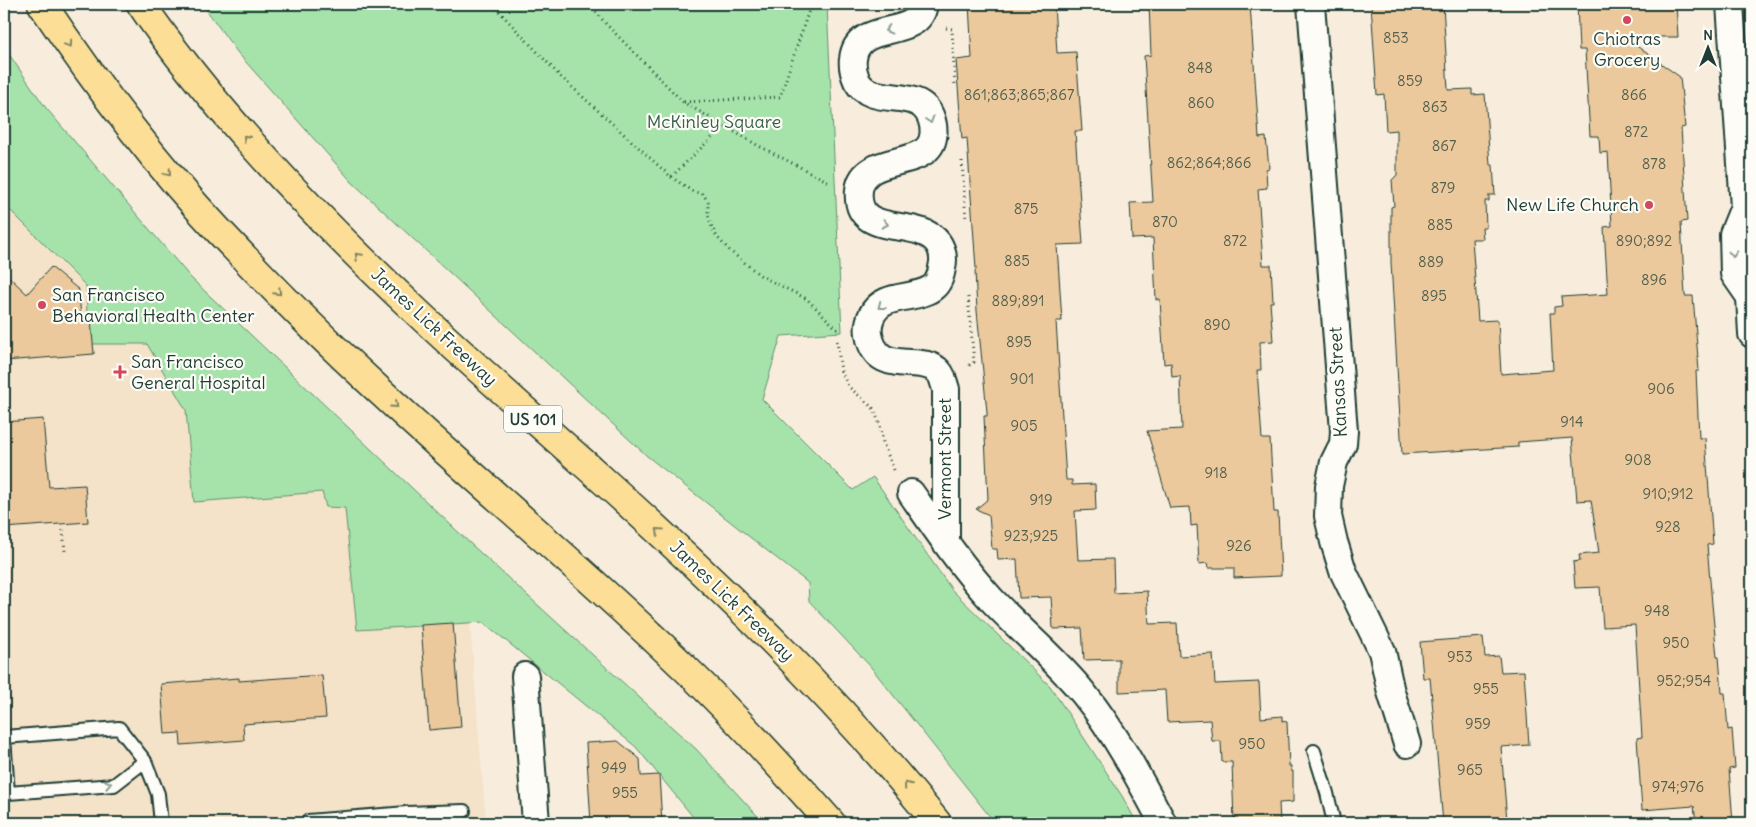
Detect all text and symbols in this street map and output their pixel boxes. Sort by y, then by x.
marker: Chiotras Grocery [1621,14,1633,26]
north arrow [1684,22,1734,72]
one-way arrow [883,24,892,35]
text: N [1703,26,1713,44]
place label: Chiotras Grocery [1593,27,1661,71]
house number: 853 [1383,28,1409,47]
one-way arrow [63,39,72,48]
house number: 848 [1187,58,1213,77]
house number: 859 [1397,71,1423,90]
house number: 861;863;865;867 [964,85,1074,104]
house number: 866 [1621,85,1647,104]
house number: 860 [1187,93,1215,112]
house number: 863 [1422,97,1448,116]
park label: McKinley Square [647,110,781,133]
one-way arrow [925,116,935,124]
house number: 872 [1624,122,1648,141]
one-way arrow [243,135,252,144]
house number: 867 [1432,136,1456,155]
house number: 862;864;866 [1167,153,1251,172]
house number: 878 [1642,154,1666,173]
one-way arrow [162,167,171,176]
house number: 879 [1431,178,1455,197]
place label: New Life Church [1506,193,1639,216]
house number: 875 [1014,199,1038,218]
marker: New Life Church [1643,199,1655,211]
house number: 870 [1152,212,1178,231]
house number: 885 [1427,215,1453,234]
one-way arrow [880,218,889,229]
house number: 872 [1223,231,1247,250]
house number: 890;892 [1616,231,1672,250]
one-way arrow [1728,250,1739,258]
house number: 885 [1004,251,1030,270]
house number: 889 [1418,252,1444,271]
one-way arrow [355,253,364,262]
street label: James Lick Freeway [367,262,502,391]
house number: 896 [1641,270,1667,289]
place label: San Francisco Behavioral Health Center [52,283,255,327]
one-way arrow [273,286,282,295]
house number: 895 [1421,286,1447,305]
house number: 889;891 [992,291,1044,310]
marker: San Francisco Behavioral Health Center [36,299,48,311]
one-way arrow [877,300,887,309]
house number: 890 [1203,315,1231,334]
street label: Kansas Street [1323,326,1352,438]
house number: 895 [1006,332,1032,351]
place label: San Francisco General Hospital [131,350,265,394]
marker: San Francisco General Hospital [113,365,127,379]
house number: 901 [1010,369,1034,388]
house number: 906 [1647,379,1675,398]
street label: Vermont Street [933,398,956,520]
one-way arrow [390,399,399,408]
road number: US 101 [504,406,562,432]
house number: 914 [1560,412,1584,431]
house number: 905 [1010,416,1038,435]
house number: 908 [1624,450,1652,469]
house number: 918 [1204,463,1228,482]
house number: 910;912 [1643,484,1693,503]
house number: 919 [1029,490,1053,509]
house number: 928 [1655,517,1681,536]
house number: 923;925 [1004,526,1058,545]
one-way arrow [656,528,665,537]
street label: James Lick Freeway [665,535,799,666]
house number: 926 [1226,536,1252,555]
house number: 948 [1644,601,1670,620]
house number: 950 [1662,633,1690,652]
house number: 953 [1447,647,1473,666]
house number: 952;954 [1656,671,1712,690]
house number: 955 [1473,679,1499,698]
house number: 959 [1465,714,1491,733]
house number: 950 [1238,734,1266,753]
house number: 949 [601,758,627,777]
house number: 965 [1457,760,1483,779]
house number: 974;976 [1652,777,1704,796]
one-way arrow [103,780,112,790]
one-way arrow [904,782,912,791]
house number: 955 [612,783,638,802]

